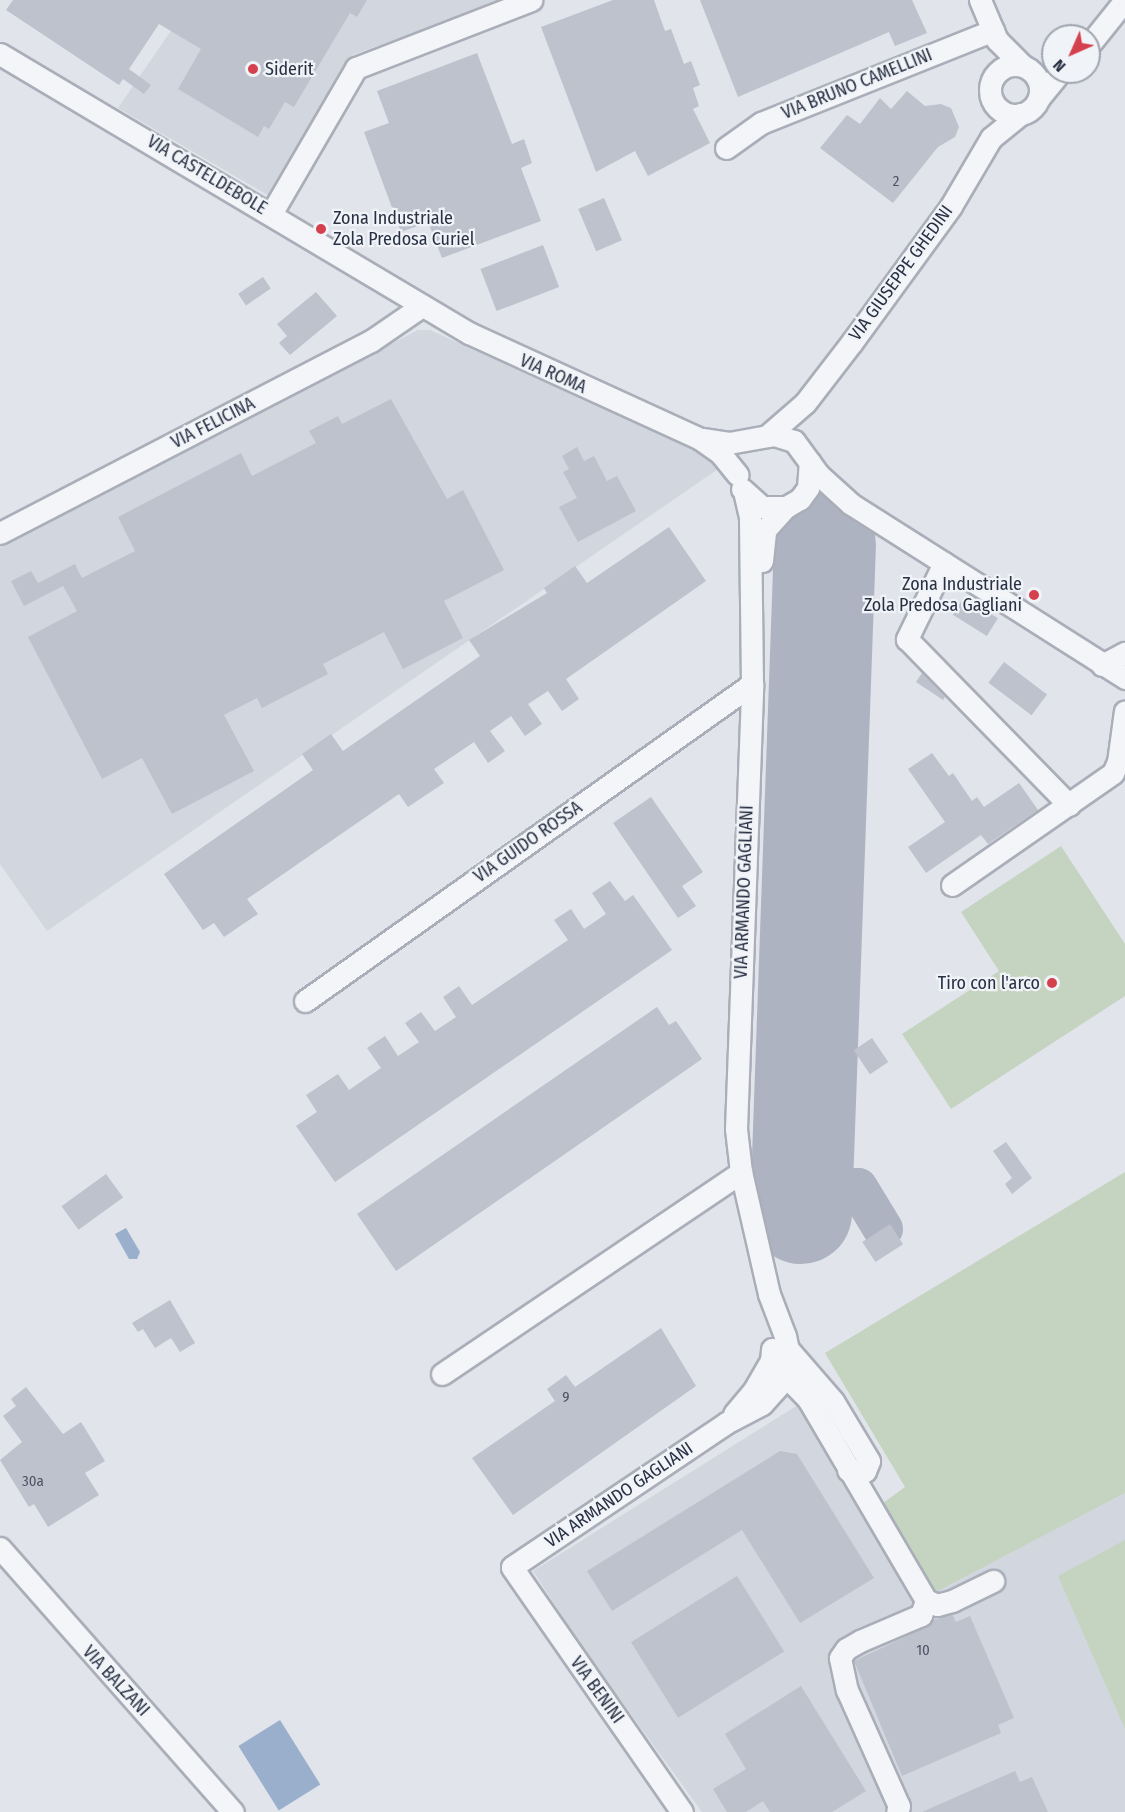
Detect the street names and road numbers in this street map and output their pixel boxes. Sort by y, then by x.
street label: VIA BRUNO CAMELLINI [779,44,935,124]
street label: VIA CASTELDEBOLE [143,131,271,219]
street label: VIA GIUSEPPE GHEDINI [845,201,957,345]
street label: VIA ROMA [516,350,590,398]
street label: VIA FELICINA [168,393,258,453]
street label: VIA GUIDO ROSSA [470,797,586,887]
street label: VIA ARMANDO GAGLIANI [730,805,758,979]
street label: VIA ARMANDO GAGLIANI [541,1437,697,1553]
street label: VIA BALZANI [78,1641,154,1721]
street label: VIA BENINI [566,1652,628,1728]

